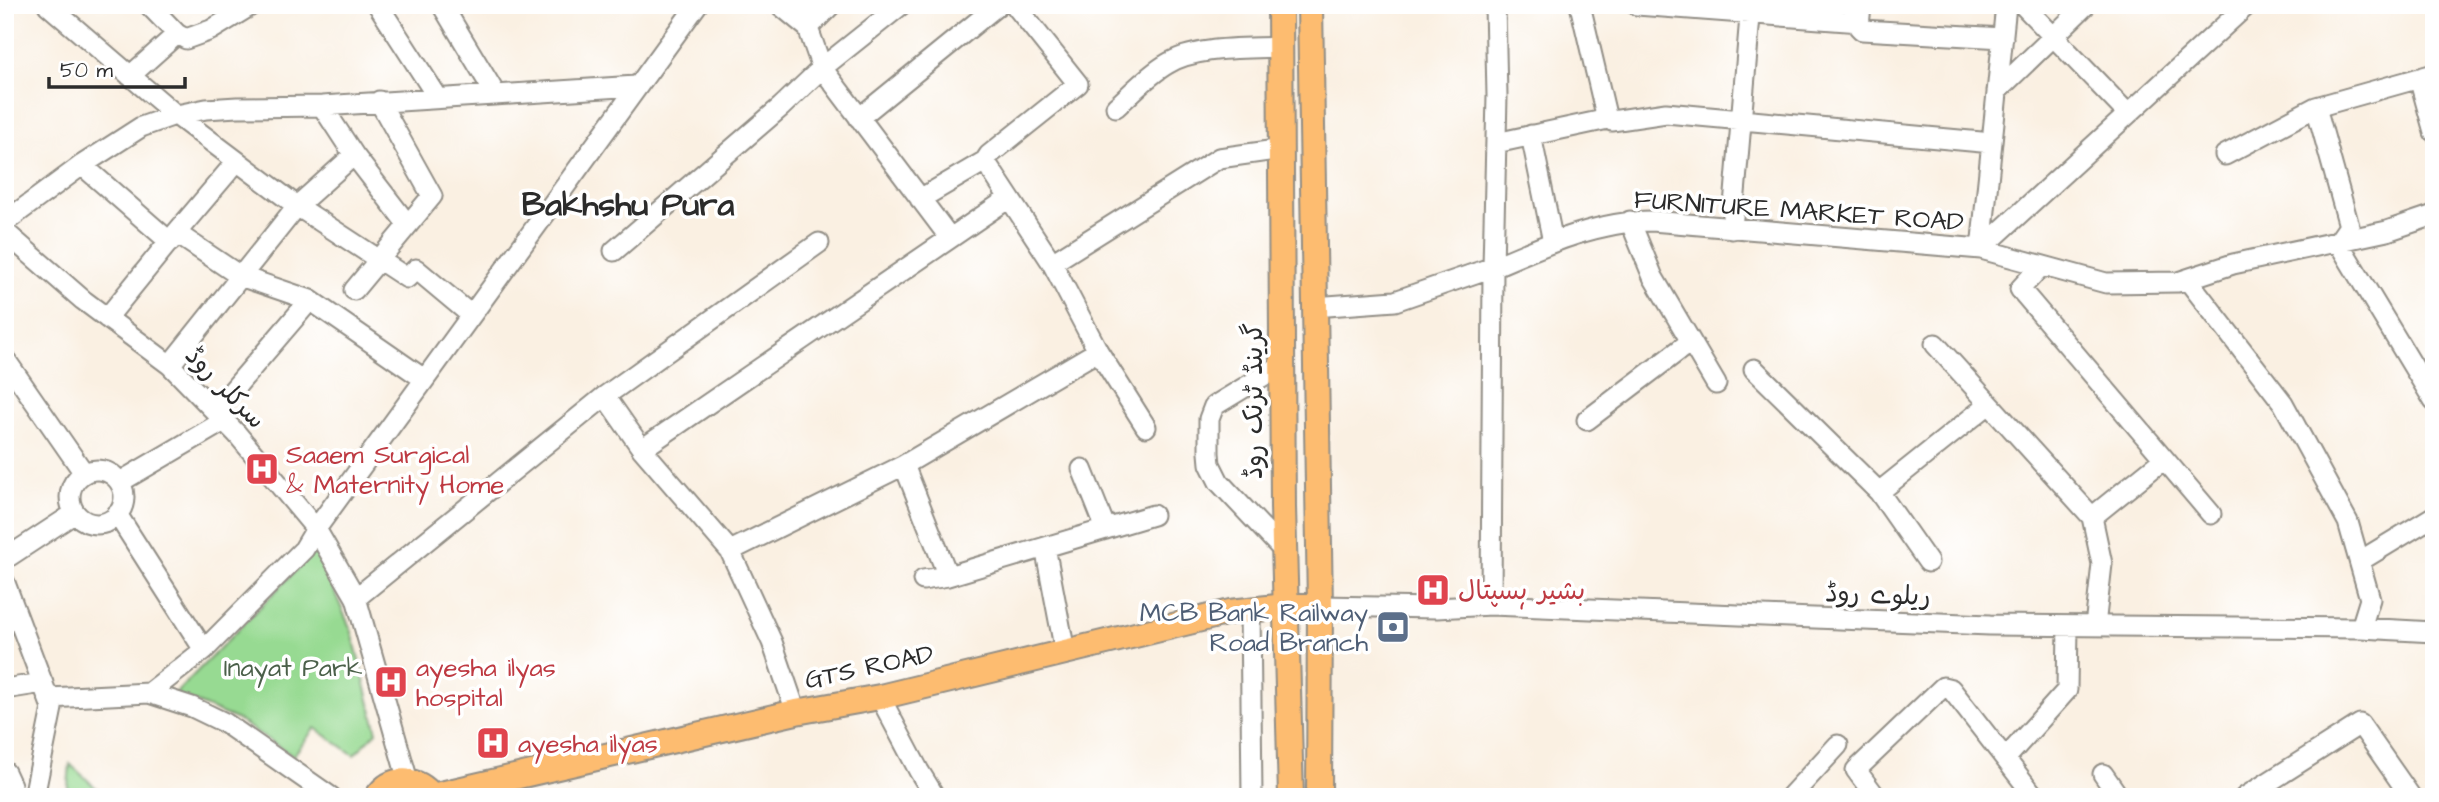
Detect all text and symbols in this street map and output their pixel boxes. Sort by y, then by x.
scale bar [49,46,186,90]
text: 50 m [60,56,114,85]
district label: Bakhshu Pura [522,182,734,228]
street label: FURNITURE MARKET ROAD [1633,182,1965,240]
street label: گرینڈ ٹرنک روڈ [1236,323,1272,479]
street label: سرکلر روڈ [177,339,274,437]
place label: Saaem Surgical & Maternity Home [286,437,504,505]
hospital icon: Saaem Surgical & Maternity Home [243,450,281,488]
hospital icon: بشیر ہسپتال [1414,571,1452,609]
place label: بشیر ہسپتال [1458,573,1585,610]
street label: ریلوے روڈ [1825,575,1931,615]
place label: MCB Bank Railway Road Branch [1140,595,1368,661]
bank icon: MCB Bank Railway Road Branch [1374,608,1412,646]
street label: GTS ROAD [801,636,937,698]
park label: Inayat Park [224,650,362,688]
place label: ayesha ilyas hospital [416,650,556,716]
hospital icon: ayesha ilyas hospital [372,663,410,701]
hospital icon: ayesha ilyas [474,724,512,762]
place label: ayesha ilyas [518,726,658,764]

